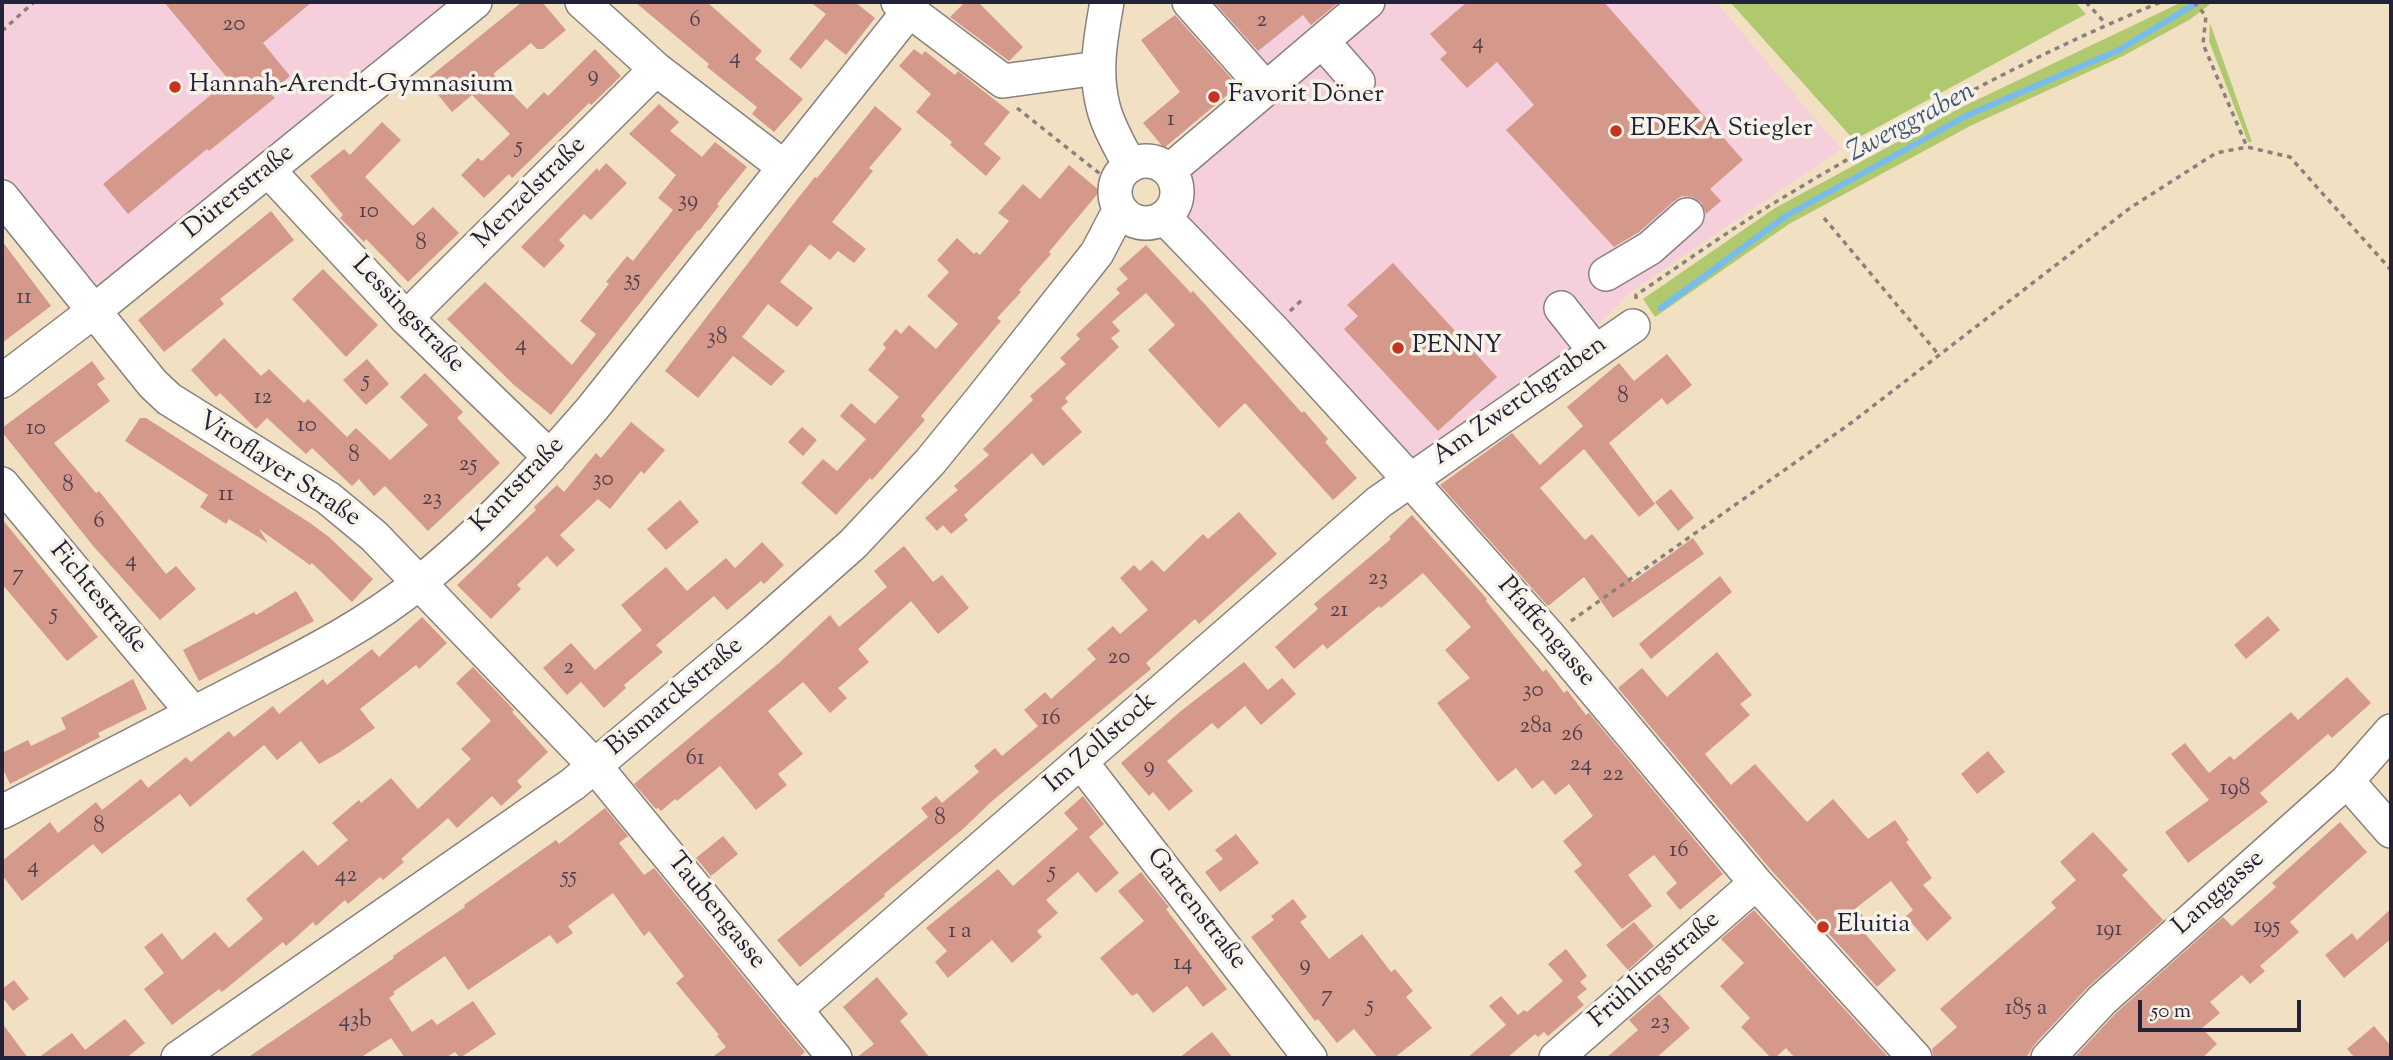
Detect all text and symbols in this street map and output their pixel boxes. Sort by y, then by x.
house number: 6 [689,8,701,36]
house number: 2 [1257,8,1267,36]
house number: 20 [223,12,245,40]
house number: 4 [1472,30,1484,58]
house number: 4 [729,45,741,73]
house number: 9 [587,63,599,91]
place label: Hannah-Arendt-Gymnasium [189,71,514,103]
water label: Zwerggraben [1842,76,1982,172]
marker: Hannah-Arendt-Gymnasium [167,79,183,95]
place label: Favorit Döner [1228,81,1384,113]
marker: Favorit Döner [1206,89,1222,105]
house number: 1 [1167,107,1175,135]
place label: EDEKA Stiegler [1630,115,1813,147]
marker: EDEKA Stiegler [1608,123,1624,139]
street label: Menzelstraße [468,131,594,257]
house number: 5 [515,134,523,162]
street label: Dürerstraße [178,139,302,247]
house number: 39 [678,188,698,216]
house number: 10 [359,199,379,227]
house number: 8 [415,231,427,259]
street label: Lessingstraße [344,251,470,381]
house number: 35 [623,267,641,295]
house number: 11 [16,285,32,313]
house number: 38 [707,325,727,353]
street label: Am Zwerchgraben [1428,330,1614,474]
house number: 4 [515,332,527,360]
place label: PENNY [1412,332,1502,364]
marker: PENNY [1390,340,1406,356]
house number: 5 [362,368,370,396]
house number: 8 [1617,384,1629,412]
house number: 12 [254,385,272,413]
street label: Viroflayer Straße [191,407,365,535]
house number: 10 [297,413,317,441]
house number: 10 [26,416,46,444]
street label: Kantstraße [466,431,572,541]
house number: 8 [348,443,360,471]
house number: 25 [459,452,477,480]
house number: 30 [592,467,614,495]
house number: 8 [62,473,74,501]
house number: 11 [218,482,234,510]
house number: 23 [422,486,442,514]
house number: 6 [93,509,105,537]
street label: Fichtestraße [41,537,153,661]
house number: 4 [125,548,137,576]
house number: 7 [12,562,24,590]
house number: 23 [1368,566,1388,594]
street label: Pfaffengasse [1489,572,1601,694]
house number: 21 [1330,598,1348,626]
house number: 5 [50,601,58,629]
street label: Bismarckstraße [601,632,751,764]
house number: 20 [1108,645,1130,673]
house number: 2 [564,655,574,683]
house number: 30 [1522,678,1544,706]
street label: Im Zollstock [1040,687,1164,801]
house number: 16 [1041,706,1061,734]
house number: 28a [1520,714,1552,742]
house number: 26 [1561,722,1583,750]
house number: 61 [685,746,705,774]
house number: 24 [1570,752,1592,780]
house number: 9 [1143,754,1155,782]
house number: 22 [1602,762,1624,790]
house number: 198 [2220,776,2250,804]
house number: 8 [934,806,946,834]
house number: 8 [93,814,105,842]
house number: 16 [1669,838,1689,866]
street label: Gartenstraße [1138,843,1252,977]
street label: Langgasse [2168,845,2272,943]
street label: Taubengasse [659,847,771,977]
house number: 4 [27,854,39,882]
house number: 5 [1048,859,1056,887]
house number: 42 [335,863,357,891]
house number: 55 [561,864,577,892]
street label: Frühlingstraße [1584,906,1728,1036]
place label: Eluitia [1837,911,1910,943]
house number: 195 [2254,914,2280,942]
house number: 191 [2096,917,2122,945]
house number: 1 a [948,919,972,947]
marker: Eluitia [1815,919,1831,935]
house number: 14 [1173,951,1193,979]
house number: 9 [1299,952,1311,980]
house number: 7 [1321,983,1333,1011]
scale bar [2141,986,2304,1030]
house number: 5 [1366,993,1374,1021]
house number: 185 a [2005,996,2047,1024]
text: 50 m [2151,997,2191,1027]
house number: 43b [338,1008,372,1036]
house number: 23 [1650,1010,1670,1038]

